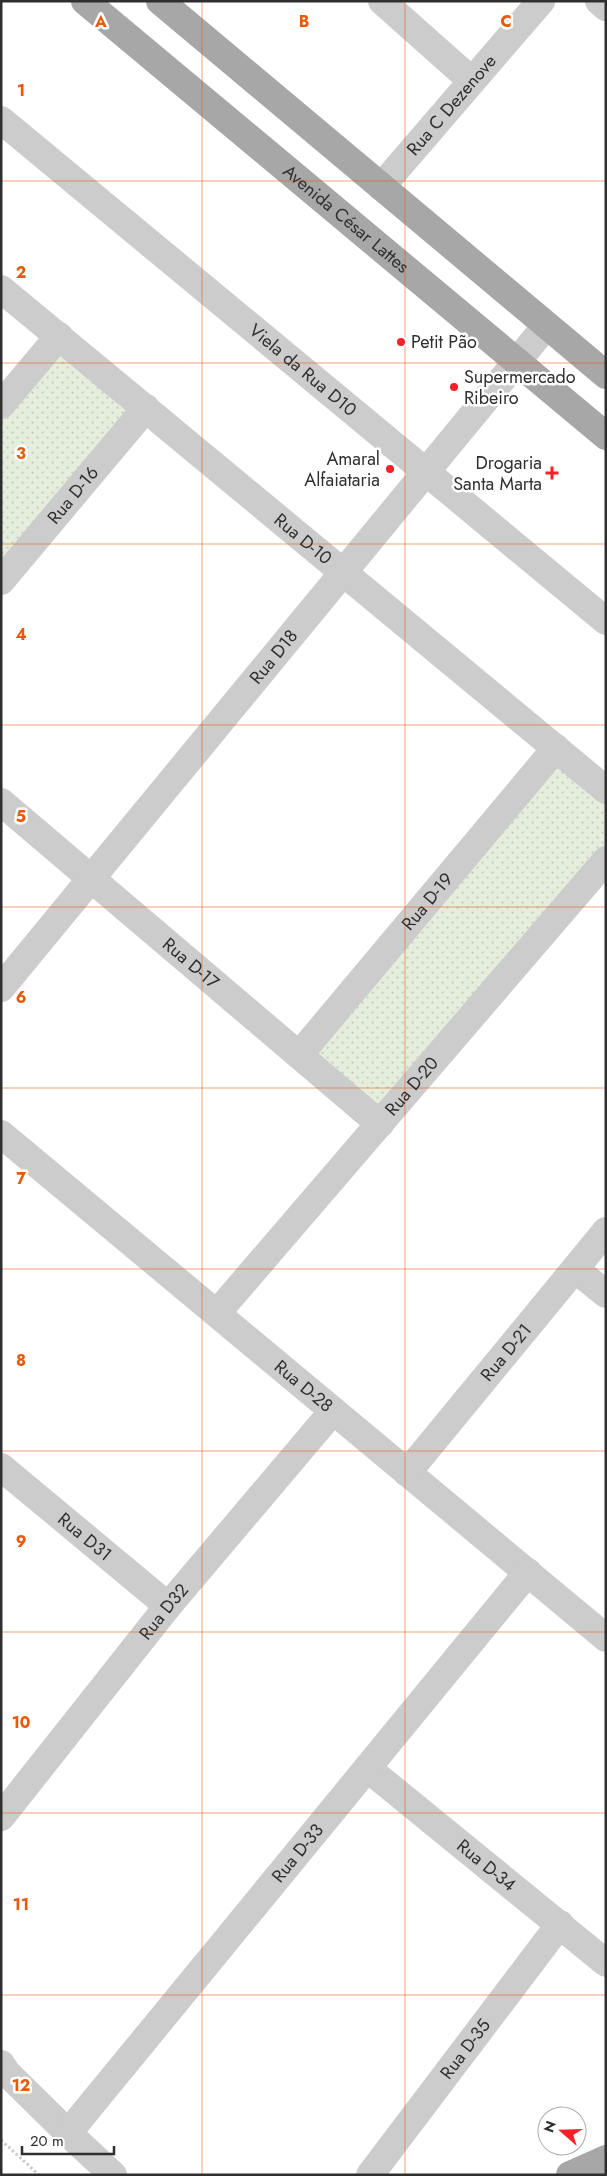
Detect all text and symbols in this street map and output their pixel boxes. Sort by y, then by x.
text: A [94,10,107,33]
text: B [299,10,309,33]
text: C [500,10,512,33]
street label: Rua C Dezenove [401,49,502,161]
text: 1 [17,79,25,102]
street label: Avenida César Lattes [277,158,415,279]
text: 2 [16,261,26,284]
street label: Viela da Rua D10 [243,318,363,423]
place label: Petit Pão [411,329,477,355]
marker: Petit Pão [395,336,407,348]
place label: Supermercado Ribeiro [464,364,576,411]
marker: Supermercado Ribeiro [448,381,460,393]
text: 3 [16,442,26,465]
place label: Amaral Alfaiataria [304,446,380,493]
place label: Drogaria Santa Marta [453,450,542,497]
street label: Rua D-16 [41,461,105,530]
marker: Amaral Alfaiataria [384,463,396,475]
marker: Drogaria Santa Marta [546,467,558,479]
street label: Rua D-10 [268,507,338,571]
text: 4 [15,623,27,646]
street label: Rua D18 [243,624,304,690]
text: 5 [16,805,26,828]
street label: Rua D-19 [396,867,459,936]
street label: Rua D-17 [157,932,225,995]
text: 6 [16,986,26,1009]
street label: Rua D-20 [379,1051,445,1121]
text: 7 [16,1167,26,1190]
street label: Rua D-21 [474,1318,538,1387]
text: 8 [16,1349,26,1372]
street label: Rua D-28 [269,1354,339,1418]
street label: Rua D31 [52,1506,118,1567]
text: 9 [16,1530,26,1553]
street label: Rua D32 [133,1578,195,1645]
text: 10 [12,1711,30,1734]
street label: Rua D-33 [266,1818,330,1888]
street label: Rua D-34 [451,1833,522,1898]
text: 11 [13,1893,29,1916]
street label: Rua D-35 [434,2013,497,2085]
text: 12 [12,2074,30,2097]
north arrow [537,2106,587,2156]
text: N [538,2118,561,2135]
scale bar [22,2124,115,2156]
text: 20 m [30,2130,64,2152]

